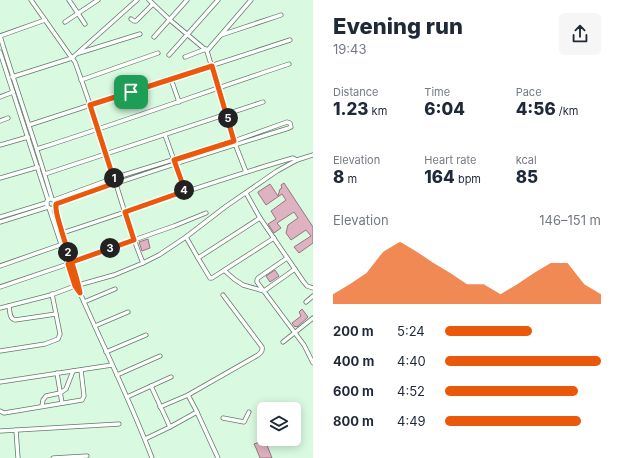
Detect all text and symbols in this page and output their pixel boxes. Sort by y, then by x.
text: Evening run [333,13,463,39]
button: share [559,13,601,55]
text: 19:43 [333,41,367,57]
pin [114,75,148,109]
icon: arrive [120,81,142,103]
text: Distance [333,85,378,99]
text: Time [424,85,450,99]
text: Pace [516,85,542,99]
text: 1.23 [333,99,369,119]
text: 6:04 [424,99,465,119]
text: 4:56 [516,99,556,119]
text: km [369,104,387,118]
text: /km [556,104,578,118]
pin: 5 [218,108,238,128]
text: 5 [224,111,232,125]
text: Elevation [333,153,380,167]
text: Heart rate [424,153,476,167]
text: kcal [516,153,537,167]
text: 8 [333,167,344,187]
text: 164 [424,167,455,187]
text: 85 [516,167,538,187]
pin: 1 [104,168,124,188]
text: 1 [112,171,116,185]
text: m [344,172,357,186]
text: bpm [455,172,481,186]
pin: 4 [174,180,194,200]
text: 4 [180,183,188,197]
text: Elevation [333,212,389,228]
text: 146–151 m [539,212,601,228]
pin: 3 [100,238,120,258]
text: 3 [106,241,114,255]
pin: 2 [58,242,78,262]
text: 2 [65,245,71,259]
text: 200 m [333,323,374,339]
text: 5:24 [397,323,425,339]
text: 400 m [333,353,374,369]
text: 4:40 [397,353,426,369]
text: 600 m [333,383,374,399]
text: 4:52 [397,383,425,399]
map controls [257,402,301,446]
button: layers [257,402,301,446]
text: 800 m [333,413,374,429]
text: 4:49 [397,413,426,429]

